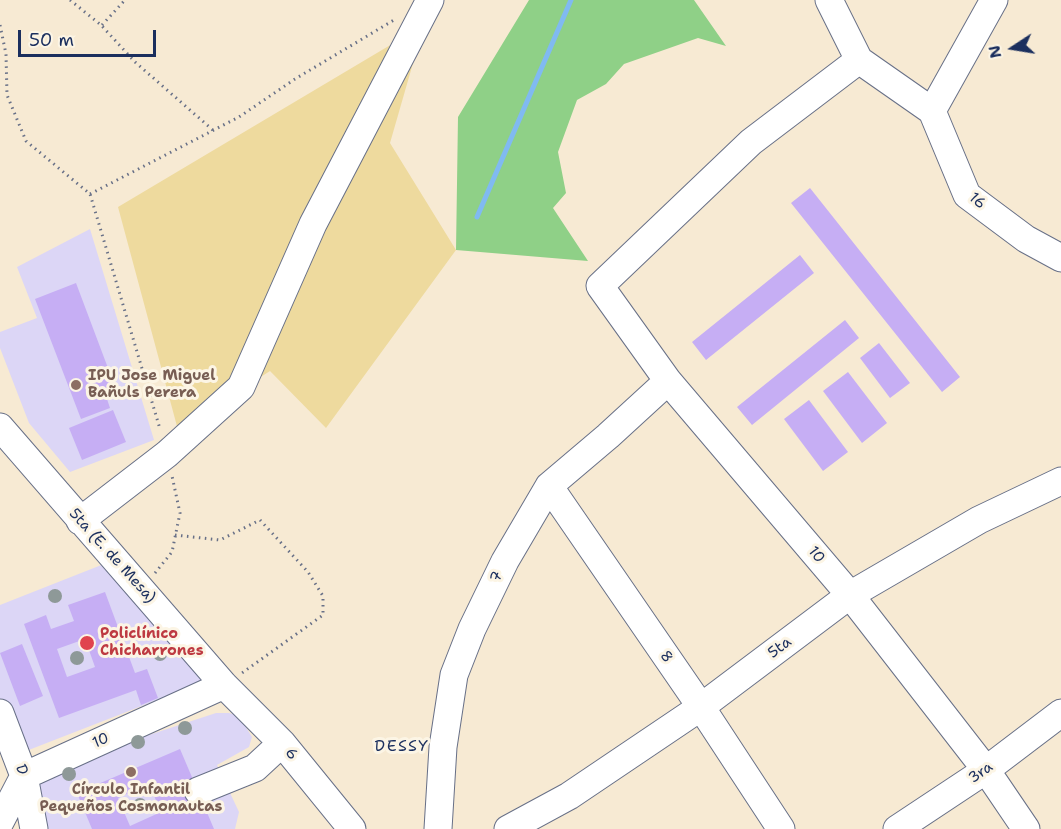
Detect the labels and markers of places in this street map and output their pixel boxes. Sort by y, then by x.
place label: IPU Jose Miguel Bañuls Perera [88,367,215,402]
marker: IPU Jose Miguel Bañuls Perera [69,378,83,392]
place label: Policlínico Chicharrones [100,625,204,660]
marker: Policlínico Chicharrones [78,634,96,652]
marker: Círculo Infantil Pequeños Cosmonautas [124,765,138,779]
place label: Círculo Infantil Pequeños Cosmonautas [40,781,222,816]

